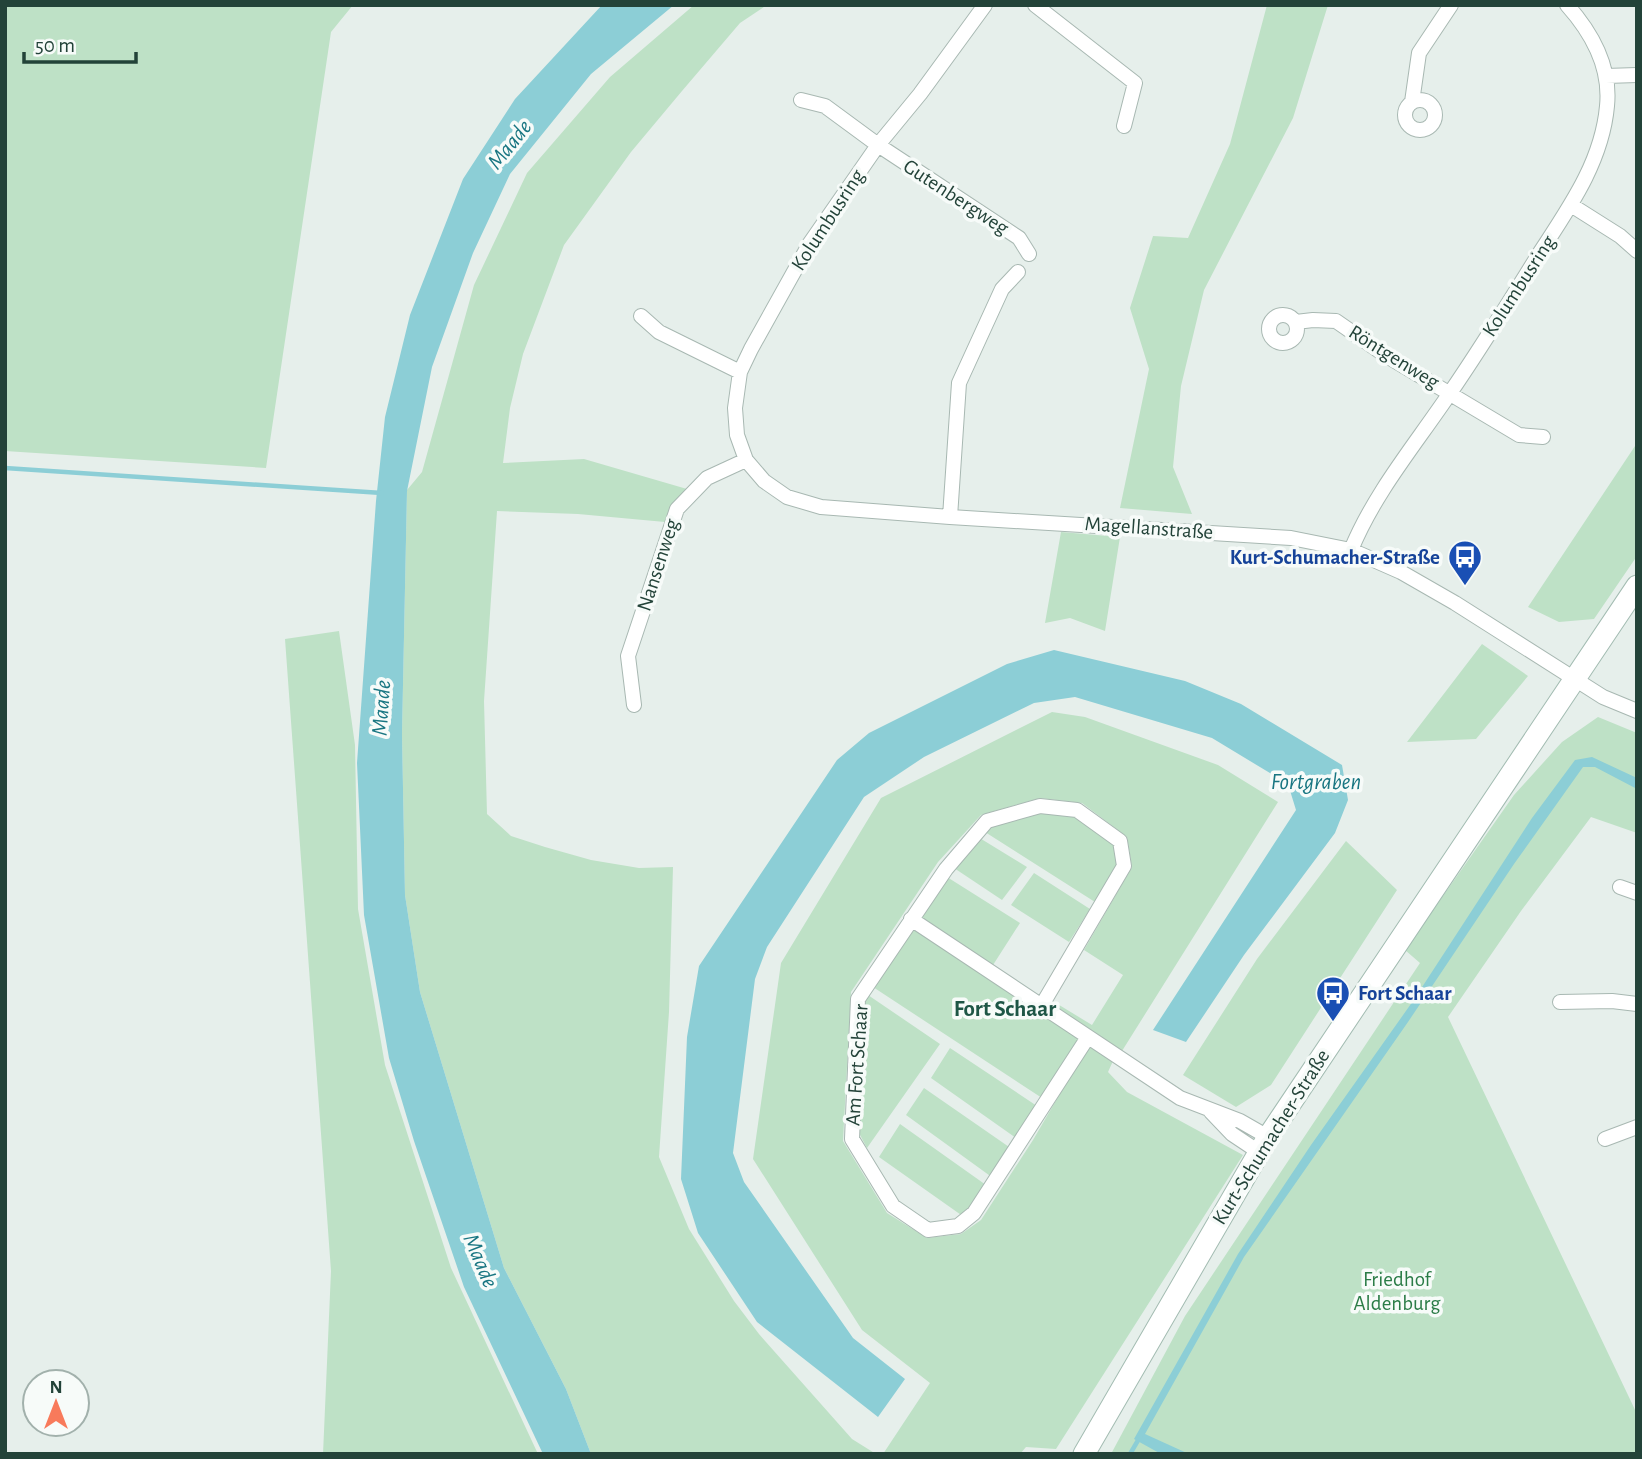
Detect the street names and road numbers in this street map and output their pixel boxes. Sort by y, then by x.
street label: Gutenbergweg [900,155,1013,239]
street label: Kolumbusring [788,165,869,274]
street label: Kolumbusring [1479,231,1560,340]
street label: Röntgenweg [1345,321,1443,393]
street label: Magellanstraße [1084,513,1214,543]
street label: Nansenweg [633,516,683,614]
street label: Am Fort Schaar [842,1003,872,1127]
street label: Kurt-Schumacher-Straße [1209,1046,1333,1228]

